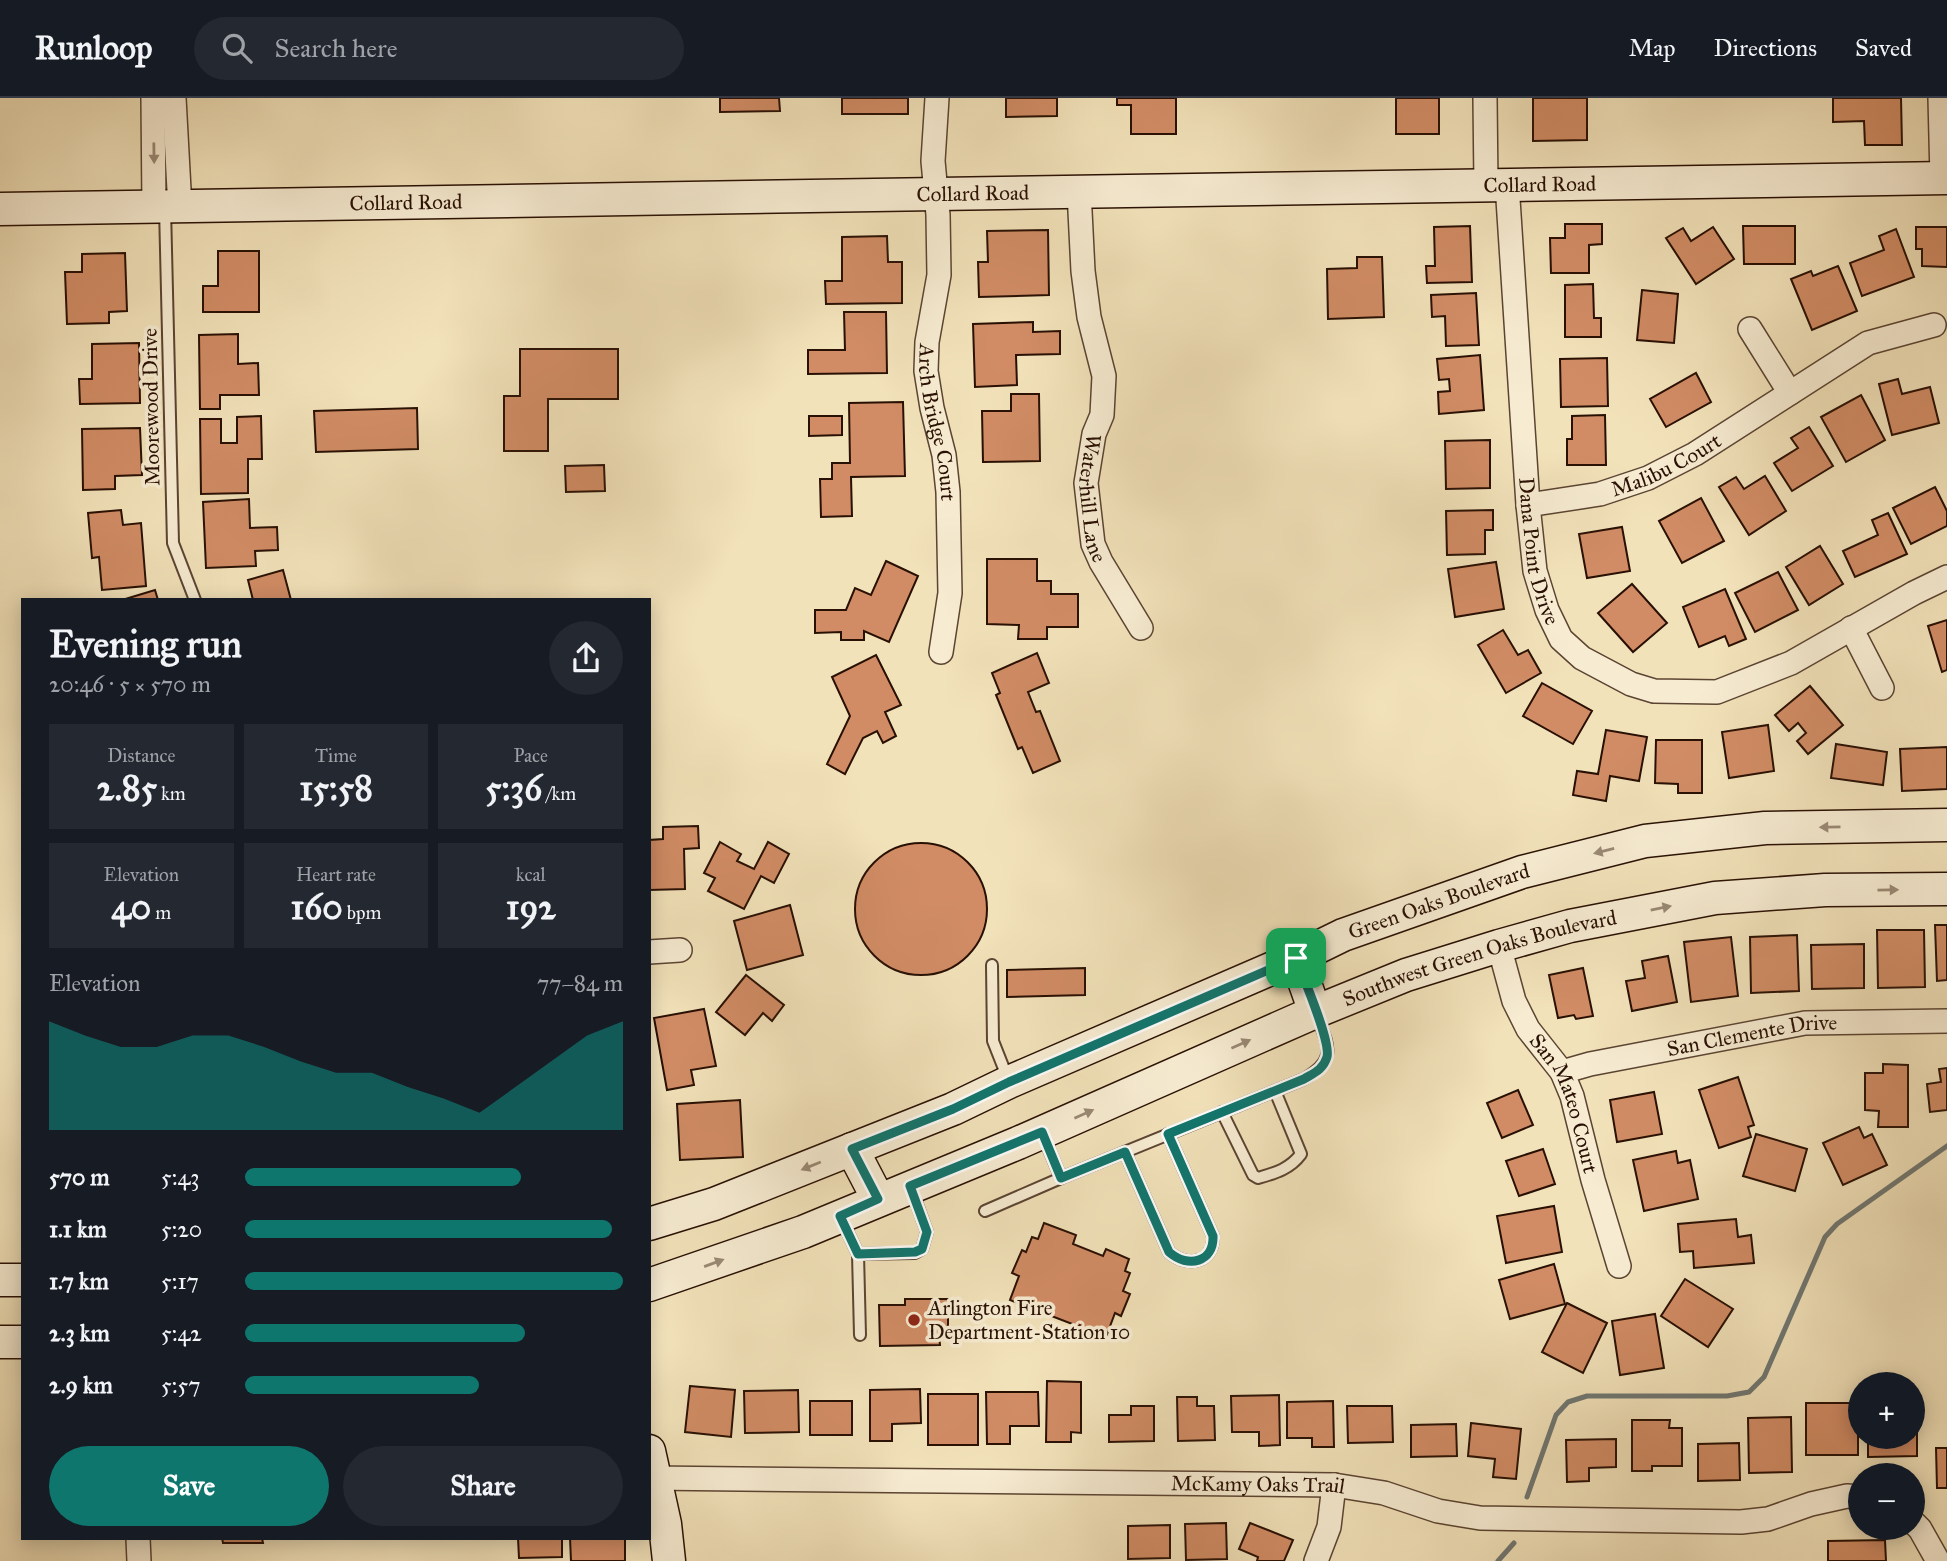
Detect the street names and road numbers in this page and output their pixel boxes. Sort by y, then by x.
street label: Collard Road [1483,171,1597,198]
street label: Collard Road [916,180,1030,207]
street label: Collard Road [349,189,463,216]
street label: Moorewood Drive [137,328,165,486]
street label: Arch Bridge Court [913,342,961,502]
street label: Malibu Court [1608,427,1726,502]
street label: Waterhill Lane [1073,432,1113,567]
street label: Dana Point Drive [1513,476,1565,630]
street label: Green Oaks Boulevard [1345,858,1533,945]
street label: Southwest Green Oaks Boulevard [1339,904,1619,1012]
street label: San Clemente Drive [1665,1010,1838,1062]
street label: San Mateo Court [1524,1028,1604,1176]
street label: McKamy Oaks Trail [1171,1470,1347,1500]

